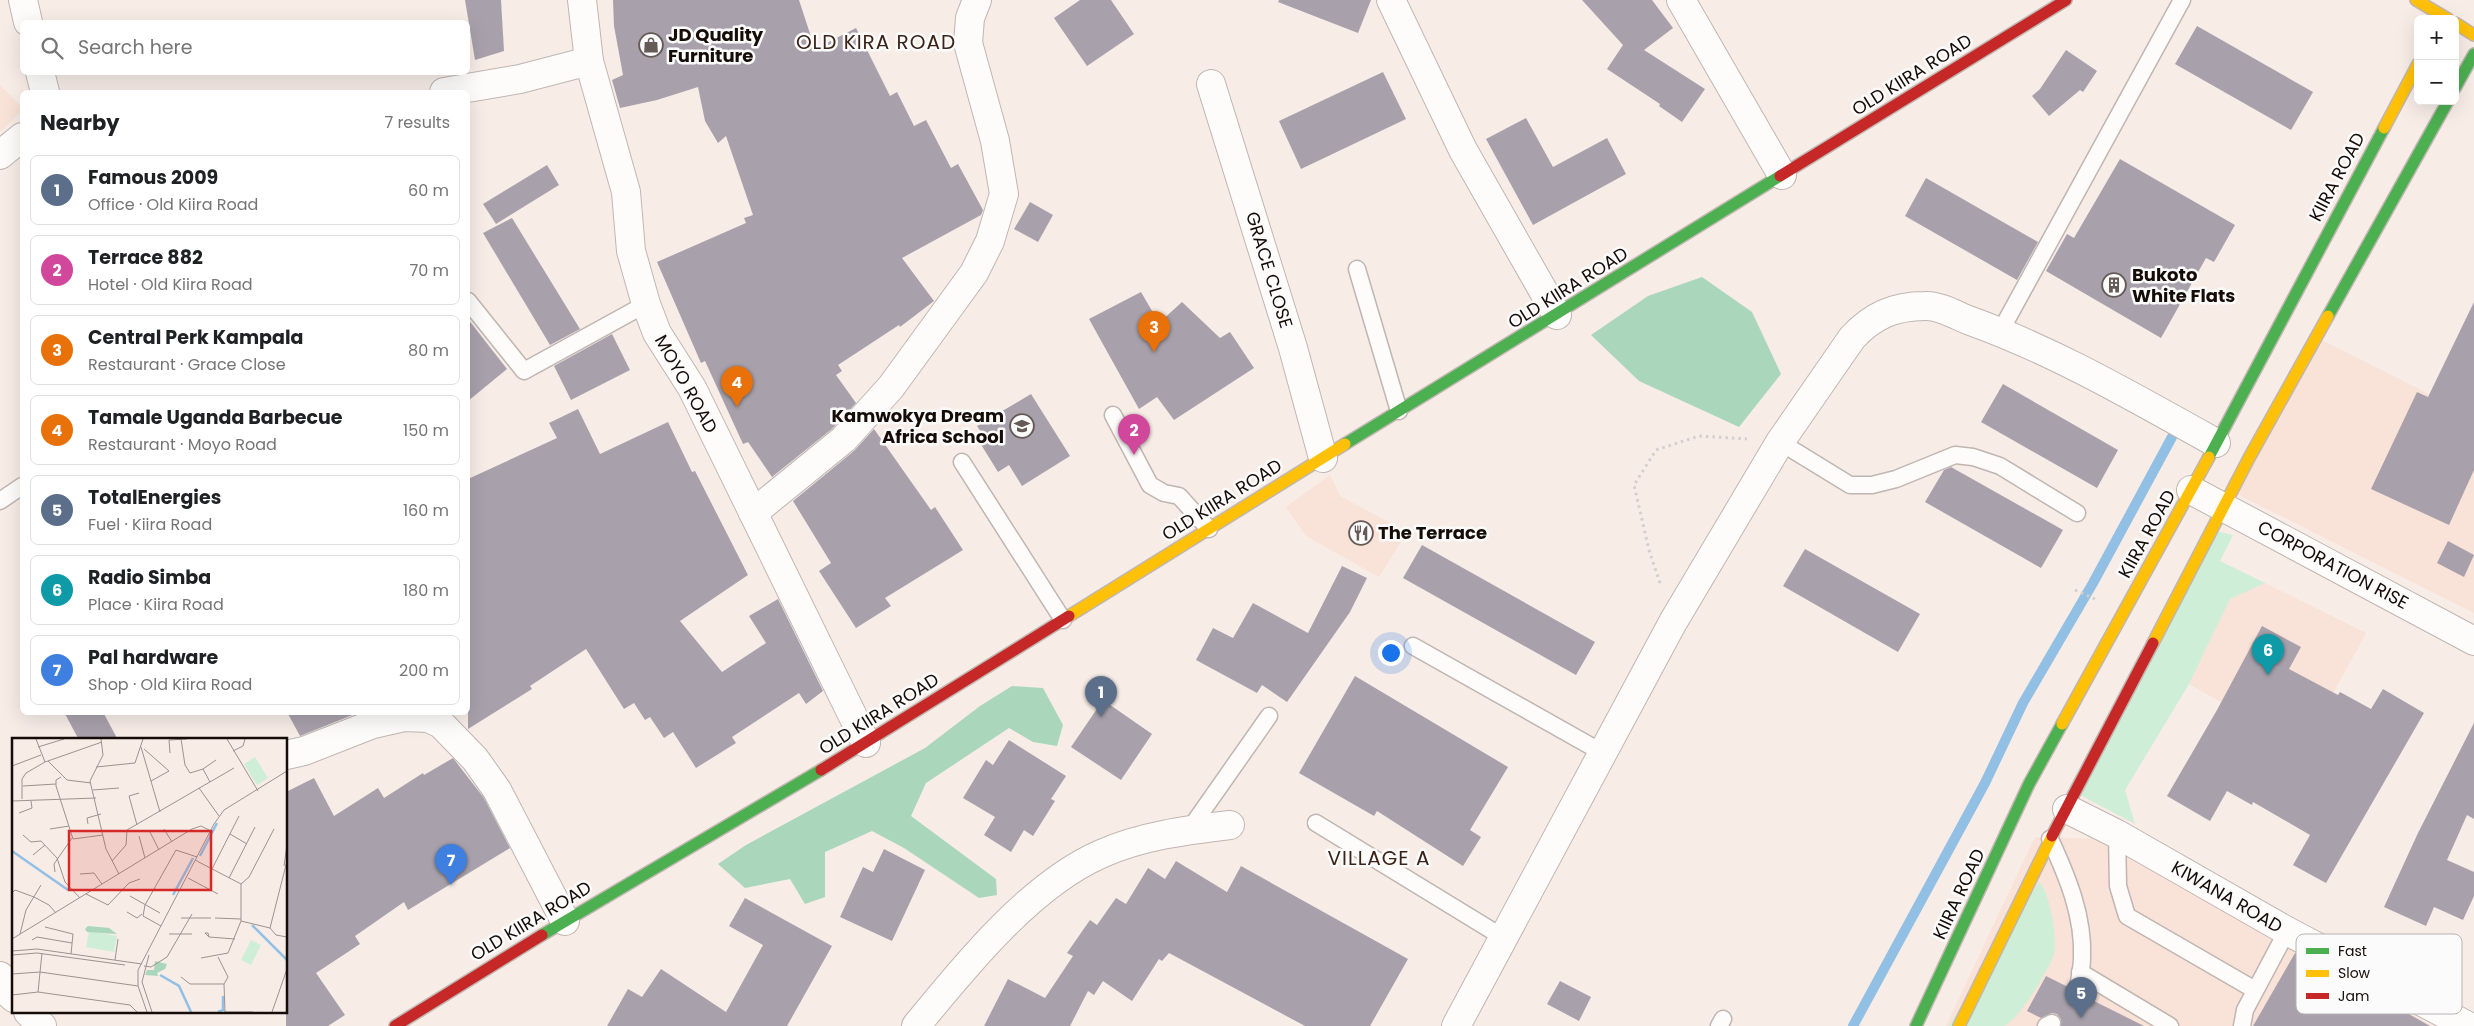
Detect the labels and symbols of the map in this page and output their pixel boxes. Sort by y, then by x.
place label: JD Quality Furniture [668,22,764,68]
district label: OLD KIRA ROAD [796,28,956,56]
street label: OLD KIIRA ROAD [1847,28,1976,121]
shop icon: JD Quality Furniture [638,32,664,58]
street label: KIIRA ROAD [2303,128,2370,226]
street label: GRACE CLOSE [1240,209,1299,331]
street label: OLD KIIRA ROAD [1503,241,1632,334]
place label: Bukoto White Flats [2132,262,2235,308]
building icon: Bukoto White Flats [2101,272,2127,298]
pin: 3 [1138,311,1170,352]
street label: MOYO ROAD [649,330,724,438]
pin: 4 [721,366,753,407]
place label: Kamwokya Dream Africa School [831,403,1004,449]
school or university icon: Kamwokya Dream Africa School [1009,413,1035,439]
pin: 2 [1118,414,1150,455]
street label: OLD KIIRA ROAD [1157,453,1286,546]
street label: KIIRA ROAD [2112,485,2181,582]
street label: CORPORATION RISE [2253,514,2413,615]
restaurant icon: The Terrace [1348,520,1374,546]
place label: The Terrace [1378,520,1487,545]
pin: 6 [2252,634,2284,675]
your location [1378,640,1404,666]
street label: OLD KIIRA ROAD [814,667,943,760]
pin: 1 [1085,676,1117,717]
inset map [12,738,288,1014]
pin: 7 [435,844,467,885]
district label: VILLAGE A [1328,844,1430,872]
street label: KIIRA ROAD [1927,844,1990,943]
street label: KIWANA ROAD [2167,855,2287,939]
street label: OLD KIIRA ROAD [466,875,596,967]
legend [2296,934,2462,1014]
text: Fast [2338,941,2367,961]
text: Slow [2338,963,2371,983]
pin: 5 [2065,977,2097,1018]
text: Jam [2338,986,2369,1006]

